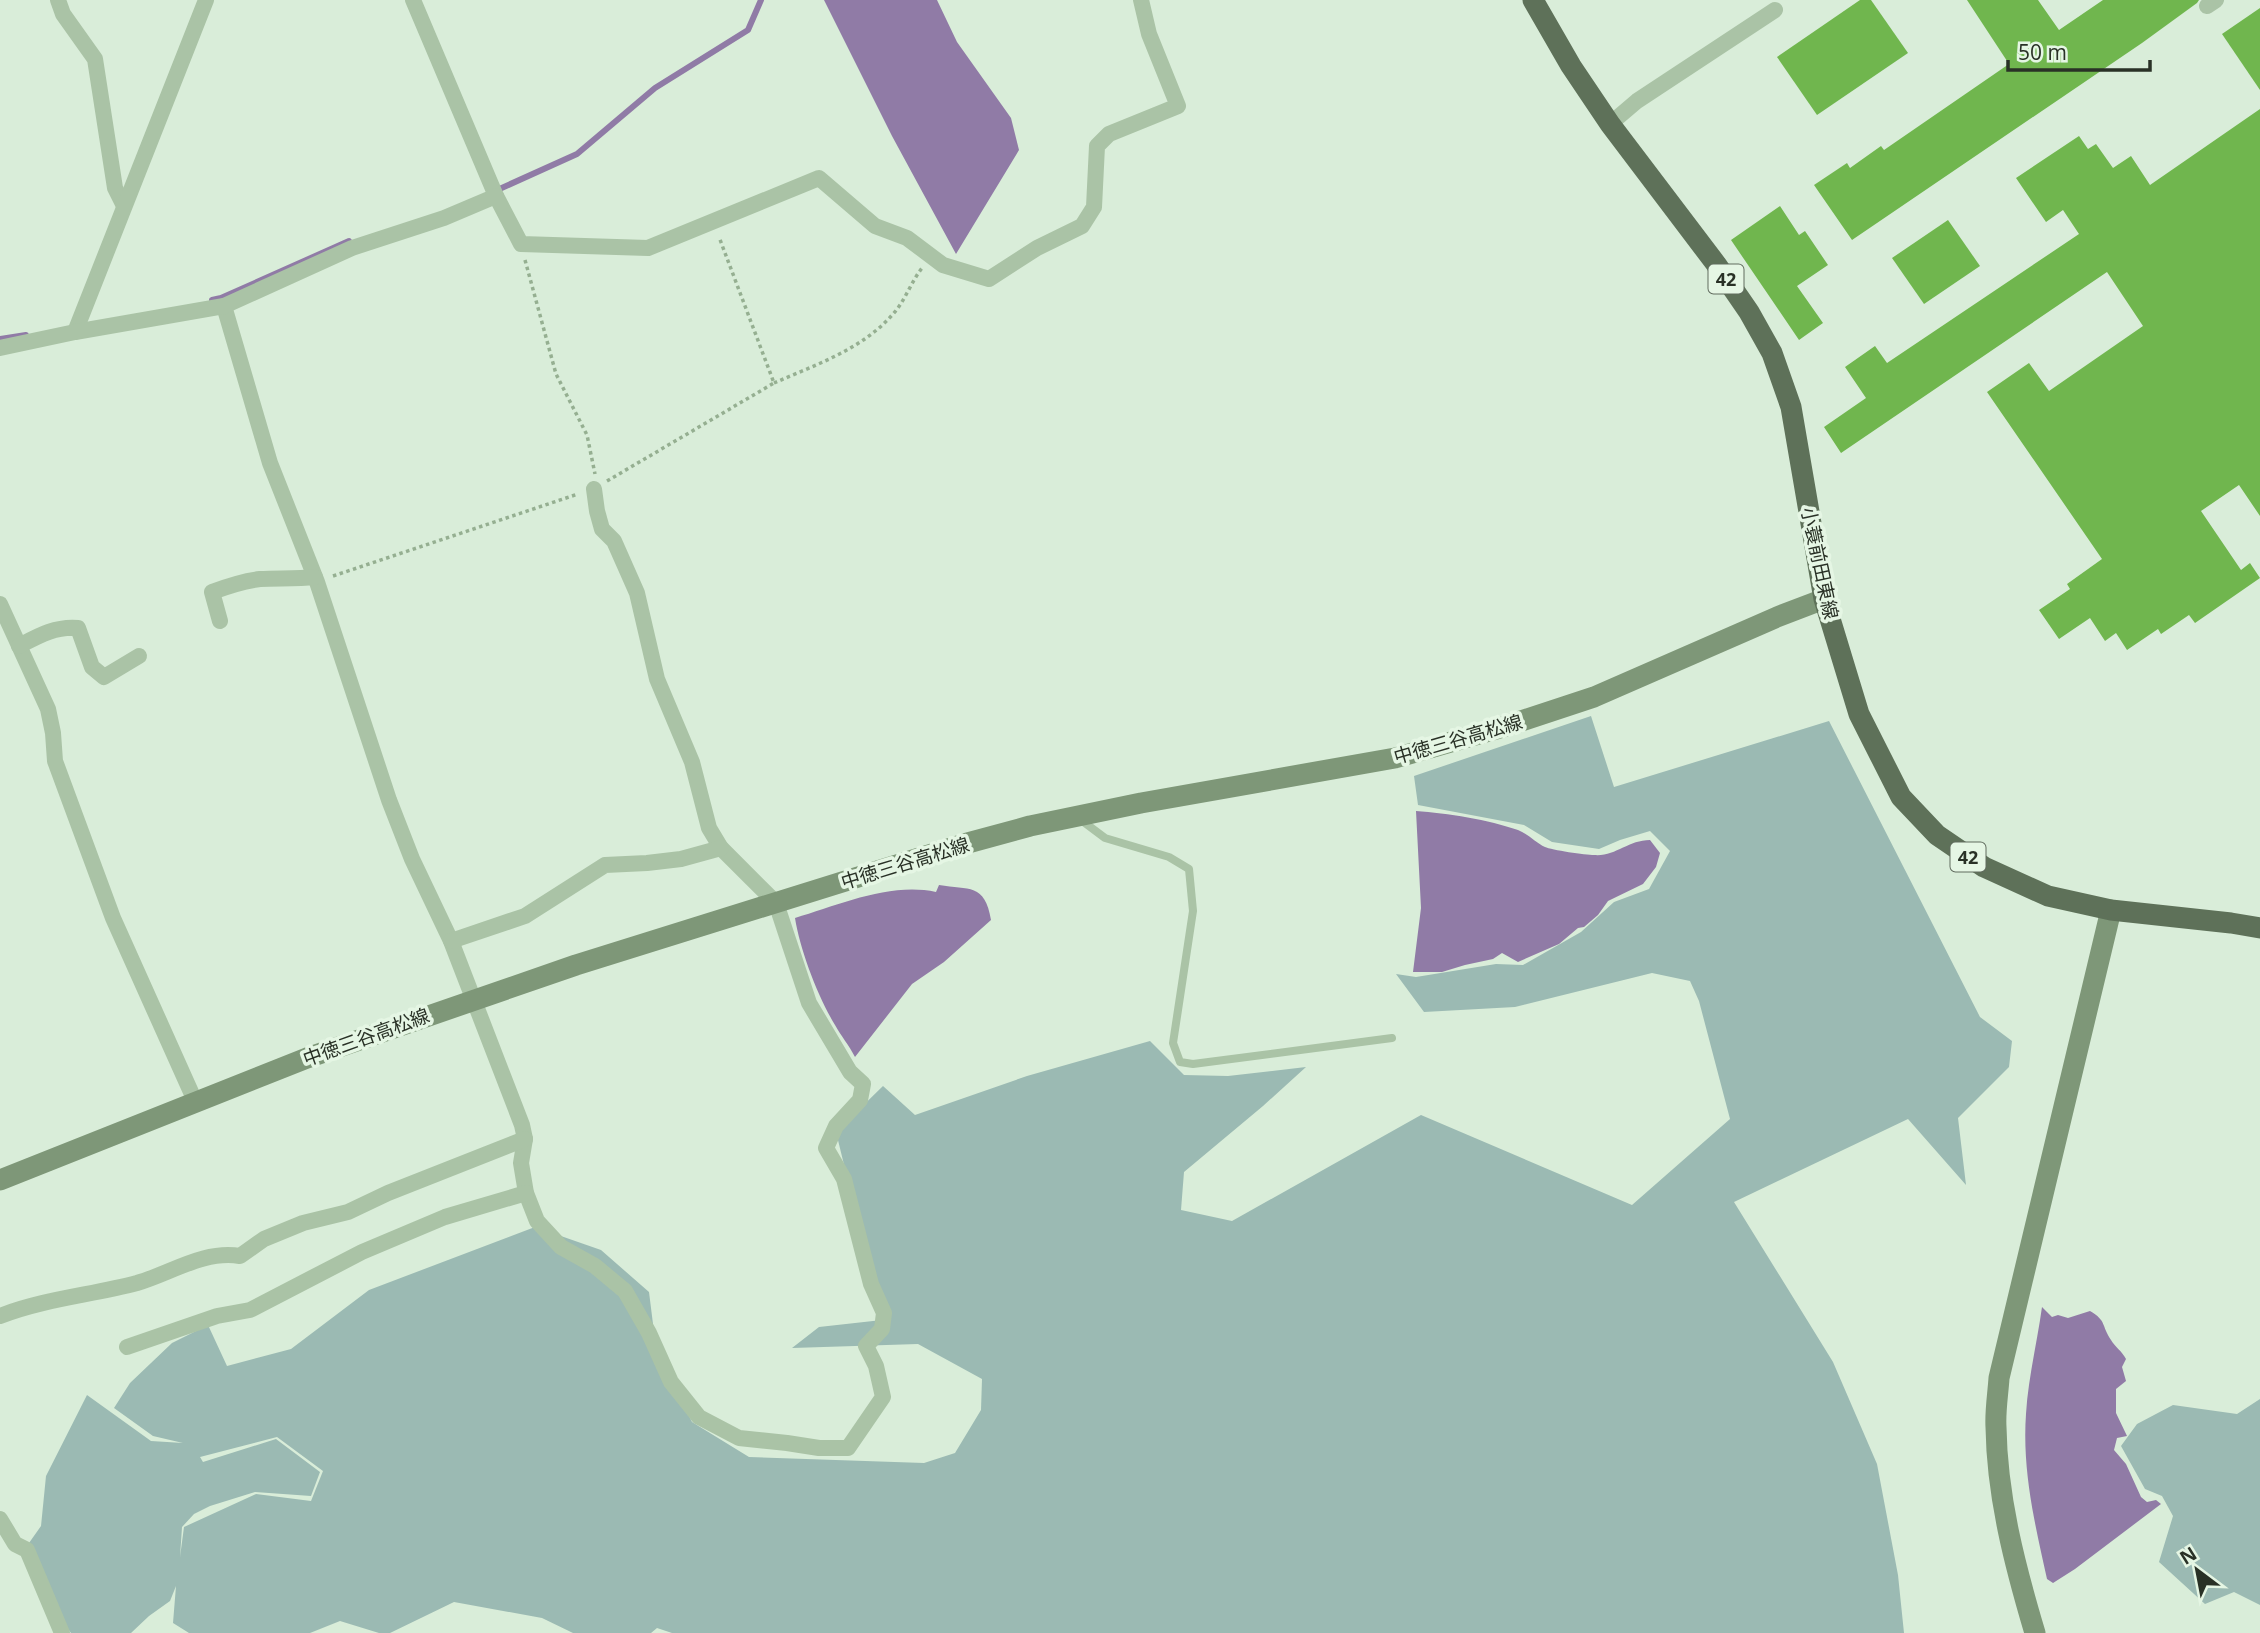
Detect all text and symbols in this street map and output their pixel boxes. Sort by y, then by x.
scale bar [2008,28,2150,72]
text: 50 m [2018,38,2067,66]
road number: 42 [1708,264,1744,293]
street label: 小蓑前田東線 [1795,505,1845,621]
street label: 中徳三谷高松線 [1390,708,1526,770]
street label: 中徳三谷高松線 [838,831,972,895]
road number: 42 [1951,842,1986,872]
street label: 中徳三谷高松線 [299,1002,433,1072]
north arrow [2162,1535,2232,1605]
text: N [2175,1540,2201,1571]

